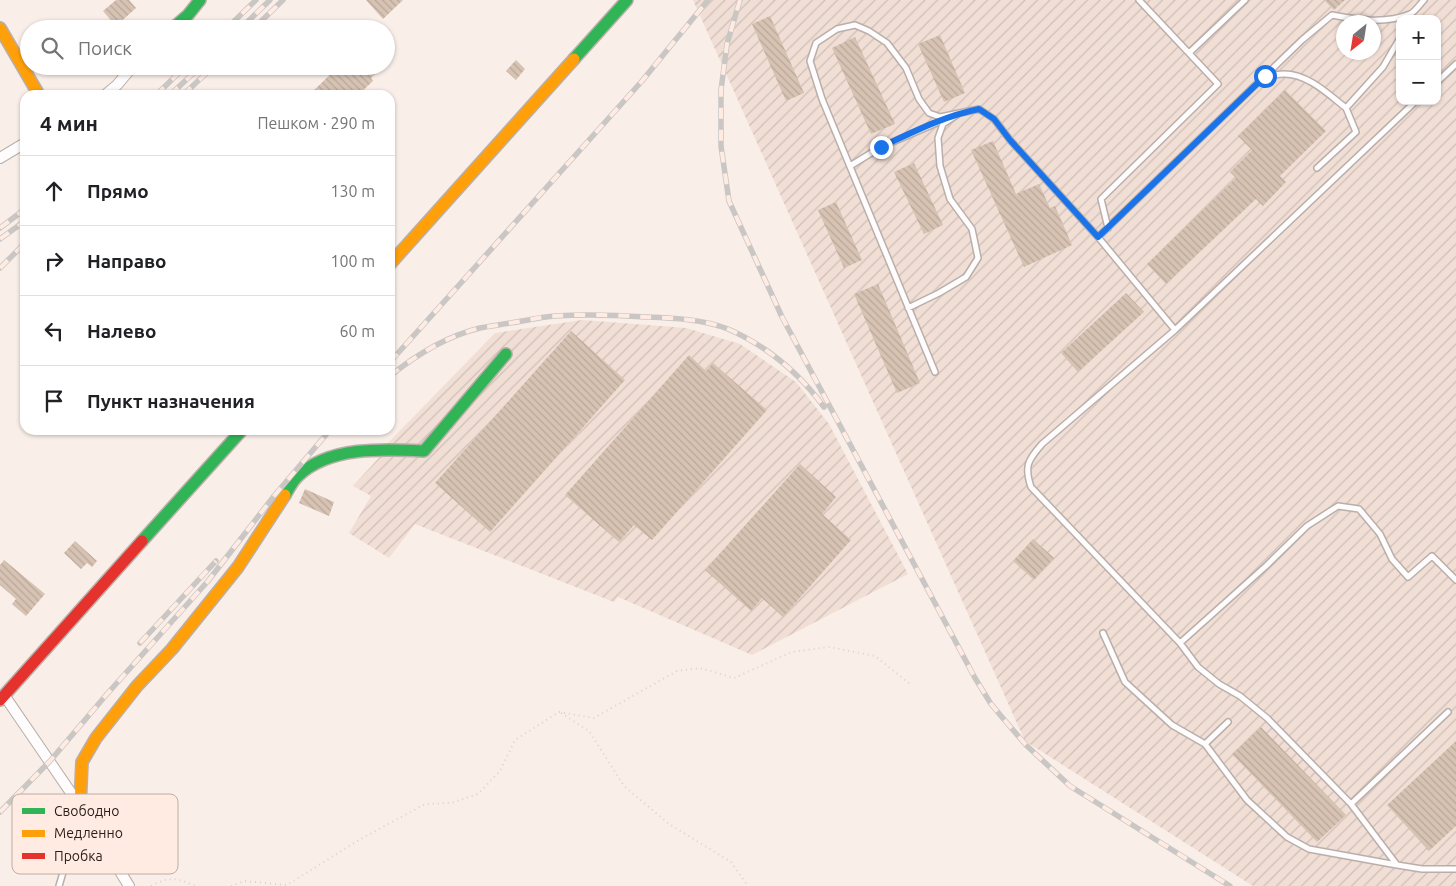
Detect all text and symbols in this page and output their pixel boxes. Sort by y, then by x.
north arrow [1336,15,1381,60]
map controls [1396,15,1441,105]
button: + [1396,15,1441,60]
search box [20,20,395,75]
icon: search [38,34,66,62]
text: Поиск [78,37,132,59]
button: − [1396,60,1441,105]
route start [1254,65,1277,88]
text: 4 мин [40,111,98,135]
text: Пешком · 290 m [257,114,375,132]
route end [870,136,893,159]
icon: ahead [40,177,68,205]
text: Прямо [87,180,149,202]
text: 130 m [330,182,375,200]
icon: right [40,247,68,275]
text: Направо [87,250,167,272]
text: 100 m [330,252,375,270]
icon: left [40,317,68,345]
text: Налево [87,320,156,342]
text: 60 m [339,322,375,340]
icon: arrive [40,387,68,415]
text: Пункт назначения [87,390,255,412]
legend [12,794,178,874]
text: Свободно [54,803,119,819]
text: Медленно [54,825,123,841]
text: Пробка [54,848,103,864]

